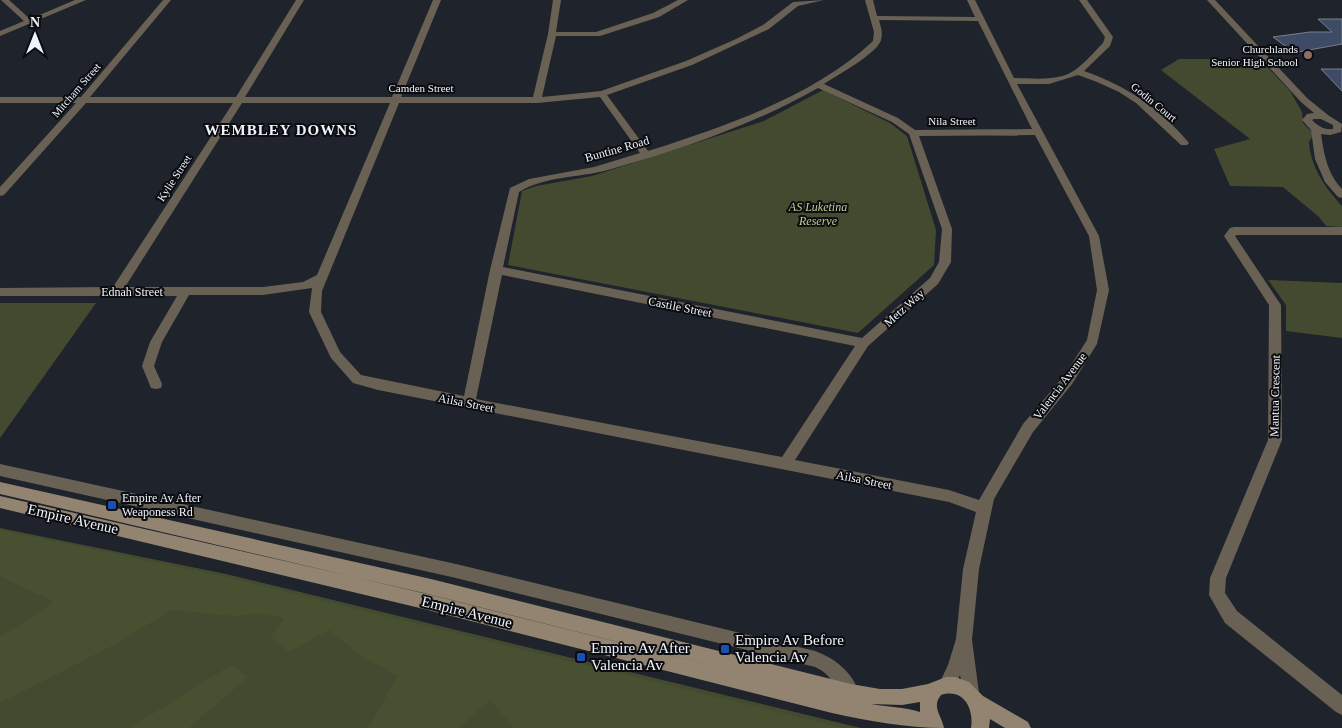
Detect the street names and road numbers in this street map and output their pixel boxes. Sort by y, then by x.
street label: Mitcham Street [49,60,103,120]
street label: Godin Court [1129,80,1179,124]
street label: Camden Street [388,82,454,94]
street label: Nila Street [928,115,976,127]
street label: Buntine Road [583,133,651,165]
street label: Kylie Street [155,153,193,203]
street label: Ednah Street [101,285,163,299]
street label: Metz Way [881,286,927,330]
street label: Castile Street [647,294,714,320]
street label: Valencia Avenue [1030,350,1090,422]
street label: Mantua Crescent [1267,354,1283,437]
street label: Ailsa Street [437,391,496,415]
street label: Ailsa Street [835,468,894,492]
street label: Empire Avenue [26,501,120,537]
street label: Empire Avenue [420,593,514,631]

